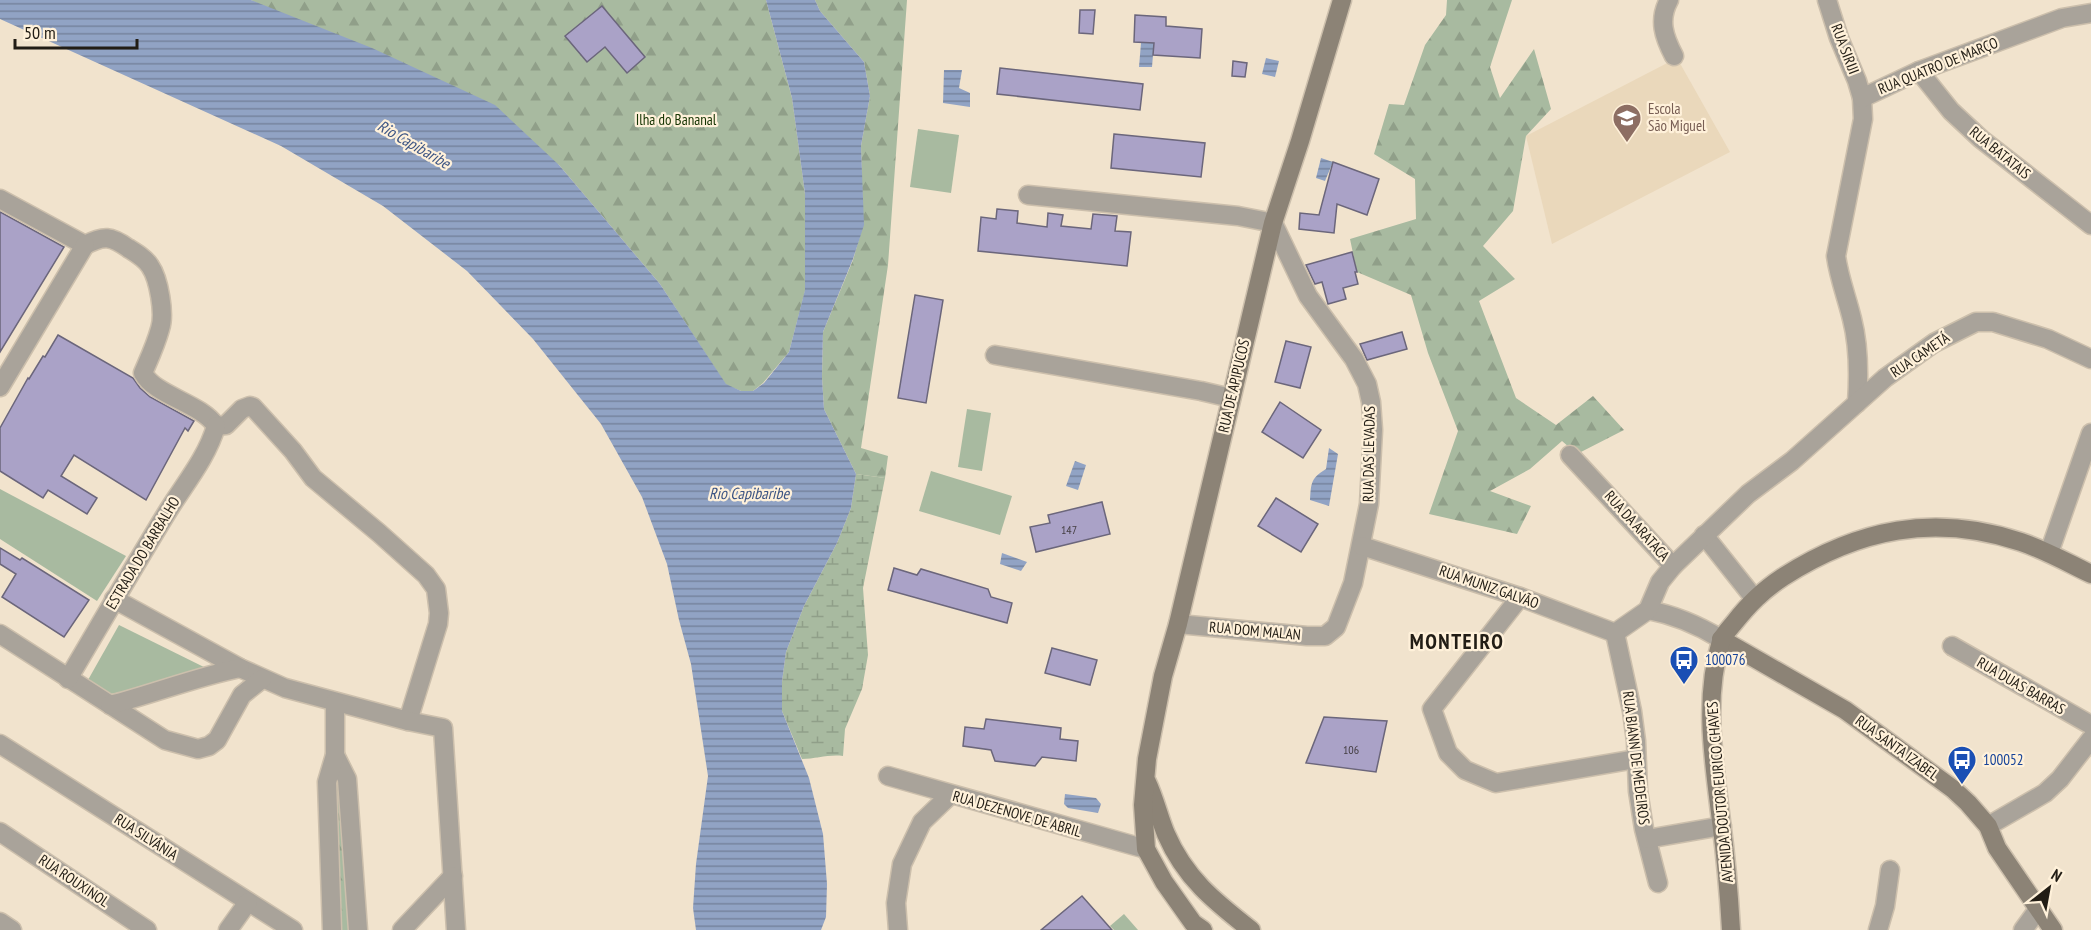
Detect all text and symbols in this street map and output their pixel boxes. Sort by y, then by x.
scale bar [15,12,136,50]
text: 50 m [24,21,56,44]
street label: RUA SIRIJI [1827,21,1864,77]
street label: RUA QUATRO DE MARÇO [1875,33,2001,98]
place label: Escola São Miguel [1648,99,1706,135]
school or university icon: Escola São Miguel [1611,102,1643,144]
park label: Ilha do Bananal [636,110,717,129]
water label: Rio Capibaribe [374,115,455,173]
street label: RUA BATATAIS [1966,122,2035,183]
street label: RUA CAMETÁ [1886,327,1954,381]
street label: RUA DE APIPUCOS [1214,337,1253,434]
street label: RUA DAS LEVADAS [1358,406,1379,502]
water label: Rio Capibaribe [709,483,790,503]
street label: RUA DA ARATACA [1601,487,1675,565]
street label: ESTRADA DO BARBALHO [101,493,184,613]
house number: 147 [1061,522,1077,537]
street label: RUA MUNIZ GALVÃO [1437,561,1541,612]
street label: RUA DOM MALAN [1208,617,1302,644]
district label: MONTEIRO [1410,628,1504,655]
bus stop icon: 100076 [1668,644,1700,686]
place label: 100076 [1705,650,1746,669]
street label: RUA DUAS BARRAS [1974,653,2069,719]
street label: RUA BIANN DE MEDEIROS [1619,690,1654,826]
street label: AVENIDA DOUTOR EURICO CHAVES [1702,701,1737,883]
street label: RUA SANTA IZABEL [1852,711,1943,785]
house number: 106 [1343,742,1359,757]
bus stop icon: 100052 [1946,744,1978,786]
place label: 100052 [1983,750,2024,769]
street label: RUA DEZENOVE DE ABRIL [951,786,1084,841]
street label: RUA SILVÂNIA [111,809,182,865]
street label: RUA ROUXINOL [35,850,114,912]
north arrow [2019,858,2079,918]
text: N [2048,864,2066,886]

